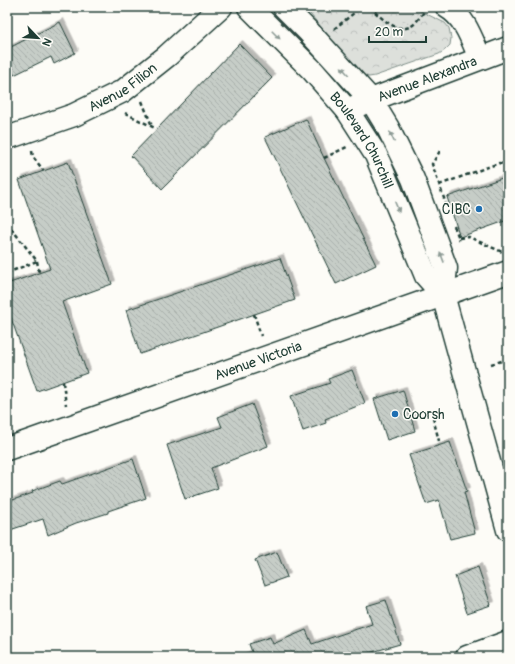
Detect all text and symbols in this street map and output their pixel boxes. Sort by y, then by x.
north arrow [18,18,58,58]
scale bar [369,18,426,44]
text: 20 m [375,25,404,40]
one-way arrow [271,30,281,40]
text: N [39,36,54,49]
street label: Avenue Alexandra [375,53,479,106]
street label: Avenue Filion [86,59,161,116]
one-way arrow [340,66,349,76]
street label: Boulevard Churchill [326,89,397,191]
one-way arrow [389,131,395,142]
one-way arrow [395,201,401,213]
place label: CIBC [442,201,471,218]
marker: CIBC [474,204,484,214]
one-way arrow [438,250,444,262]
street label: Avenue Victoria [212,338,304,384]
place label: Coorsh [403,406,445,423]
marker: Coorsh [390,409,400,419]

